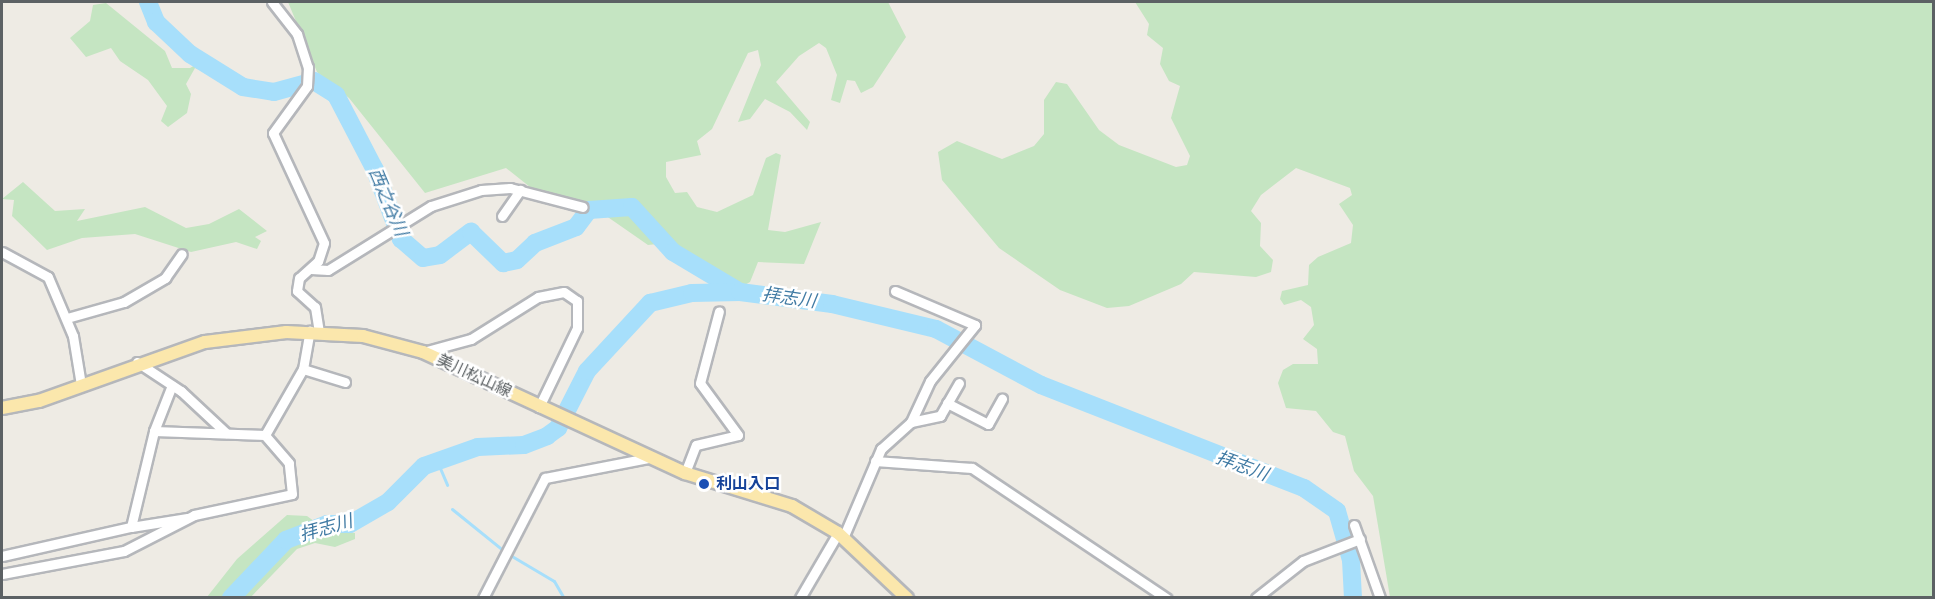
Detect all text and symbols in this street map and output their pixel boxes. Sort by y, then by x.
water label: 西之谷川 [364,165,412,239]
water label: 拝志川 [761,284,817,312]
street label: 美川松山線 [434,350,514,402]
water label: 拝志川 [1213,447,1271,485]
place label: 利山入口 [716,474,780,494]
marker: 利山入口 [697,477,711,491]
water label: 拝志川 [297,510,355,546]

